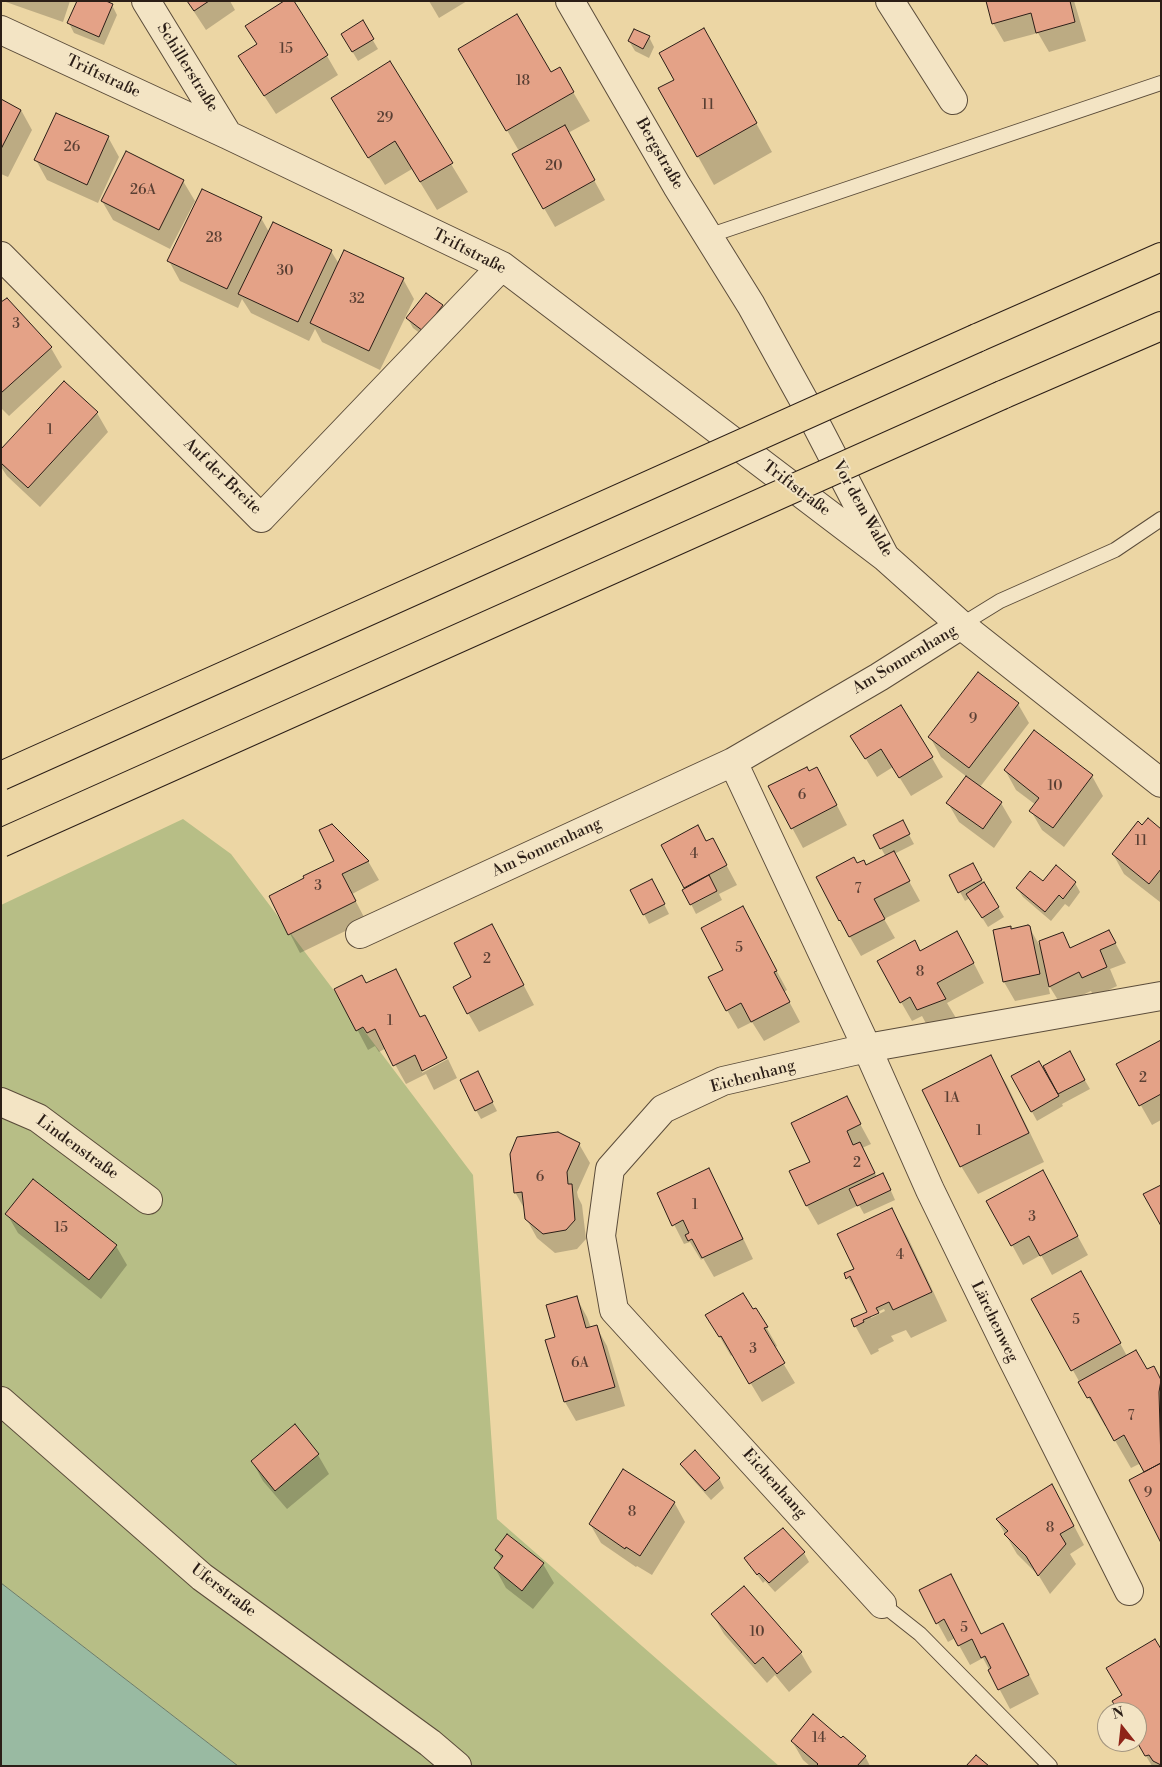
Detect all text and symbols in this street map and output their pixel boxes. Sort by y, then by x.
street label: Schillerstraße [152,20,222,116]
house number: 15 [279,42,293,58]
street label: Triftstraße [63,51,143,103]
house number: 18 [516,74,530,90]
house number: 11 [702,98,714,114]
house number: 29 [377,111,393,127]
street label: Bergstraße [631,115,687,193]
house number: 26 [64,140,80,156]
house number: 20 [545,159,563,175]
house number: 26A [130,183,156,199]
street label: Triftstraße [429,225,509,279]
house number: 28 [206,231,222,247]
house number: 30 [276,264,294,280]
house number: 32 [349,292,365,308]
house number: 3 [12,317,20,333]
house number: 1 [47,423,53,439]
street label: Auf der Breite [179,435,265,519]
street label: Triftstraße [758,457,834,521]
street label: Vor dem Walde [828,457,896,561]
street label: Am Sonnenhang [849,621,961,699]
house number: 9 [969,712,977,728]
house number: 10 [1048,779,1062,795]
house number: 6 [798,788,806,804]
street label: Am Sonnenhang [489,814,605,882]
house number: 11 [1135,834,1147,850]
house number: 4 [690,847,698,863]
house number: 3 [314,879,322,895]
house number: 7 [854,882,862,898]
house number: 5 [735,941,743,957]
house number: 2 [483,952,491,968]
house number: 8 [916,965,924,981]
house number: 1 [387,1014,393,1030]
street label: Eichenhang [709,1056,797,1098]
house number: 2 [1139,1071,1147,1087]
house number: 1A [944,1091,960,1107]
street label: Lindenstraße [32,1112,122,1184]
house number: 1 [976,1124,982,1140]
house number: 2 [853,1156,861,1172]
house number: 6 [536,1170,544,1186]
house number: 1 [692,1198,698,1214]
house number: 3 [1028,1210,1036,1226]
house number: 15 [54,1221,68,1237]
house number: 4 [896,1248,904,1264]
street label: Lärchenweg [966,1278,1022,1366]
house number: 5 [1072,1313,1080,1329]
house number: 3 [749,1342,757,1358]
house number: 6A [571,1356,589,1372]
house number: 7 [1127,1409,1135,1425]
street label: Eichenhang [738,1445,810,1523]
house number: 9 [1144,1486,1152,1502]
house number: 8 [628,1505,636,1521]
house number: 8 [1046,1521,1054,1537]
street label: Uferstraße [187,1560,259,1622]
house number: 5 [960,1621,968,1637]
house number: 10 [750,1625,764,1641]
north arrow [1097,1702,1147,1752]
text: N [1110,1703,1126,1724]
house number: 14 [812,1731,826,1747]

